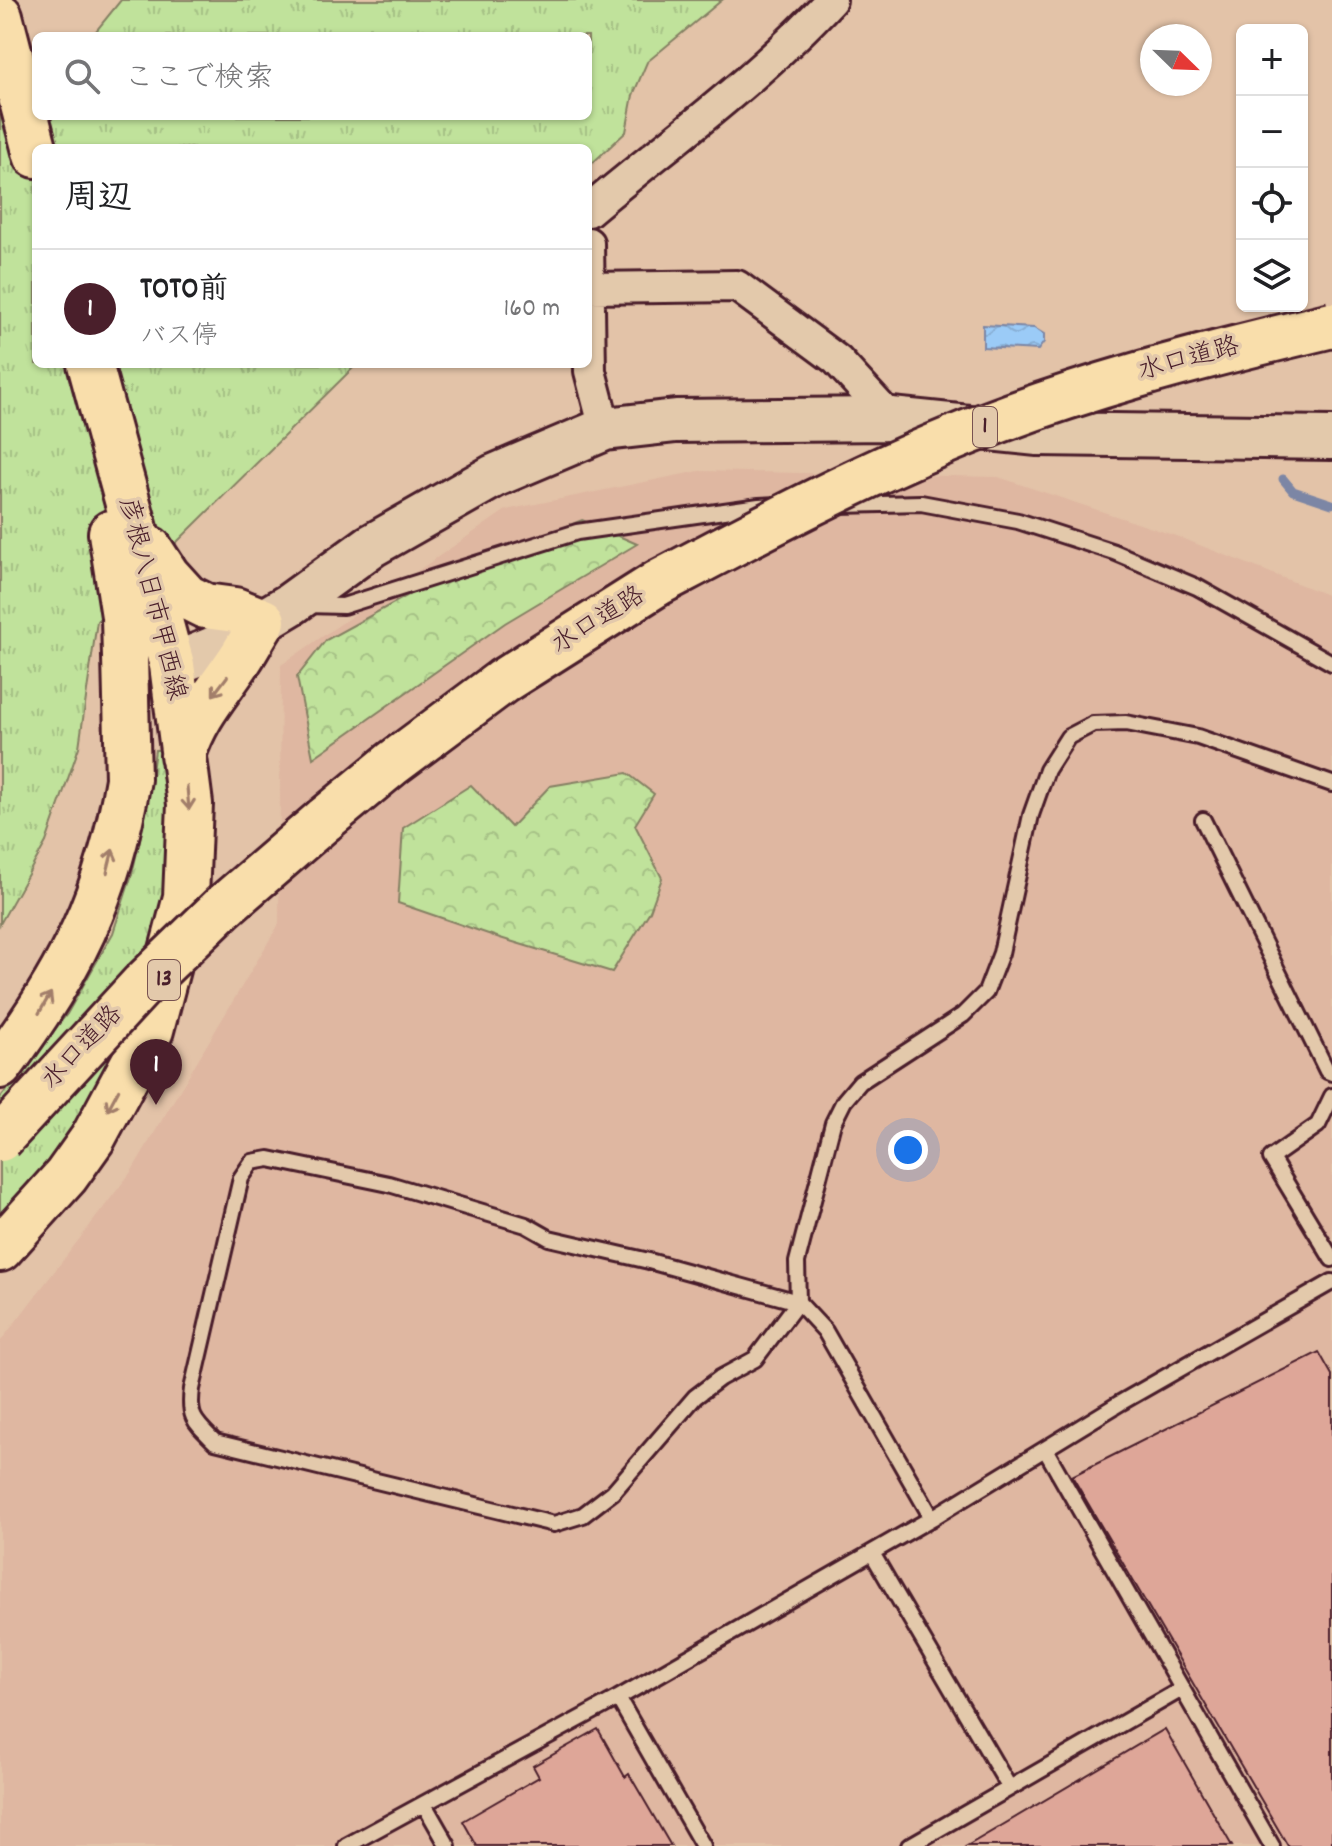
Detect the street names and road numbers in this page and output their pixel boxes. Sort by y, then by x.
street label: 水口道路 [1134,329,1244,391]
road number: 1 [973,407,997,447]
street label: 彦根八日市甲西線 [108,494,194,704]
street label: 水口道路 [545,578,653,664]
road number: 13 [148,960,180,1000]
street label: 水口道路 [34,997,132,1099]

